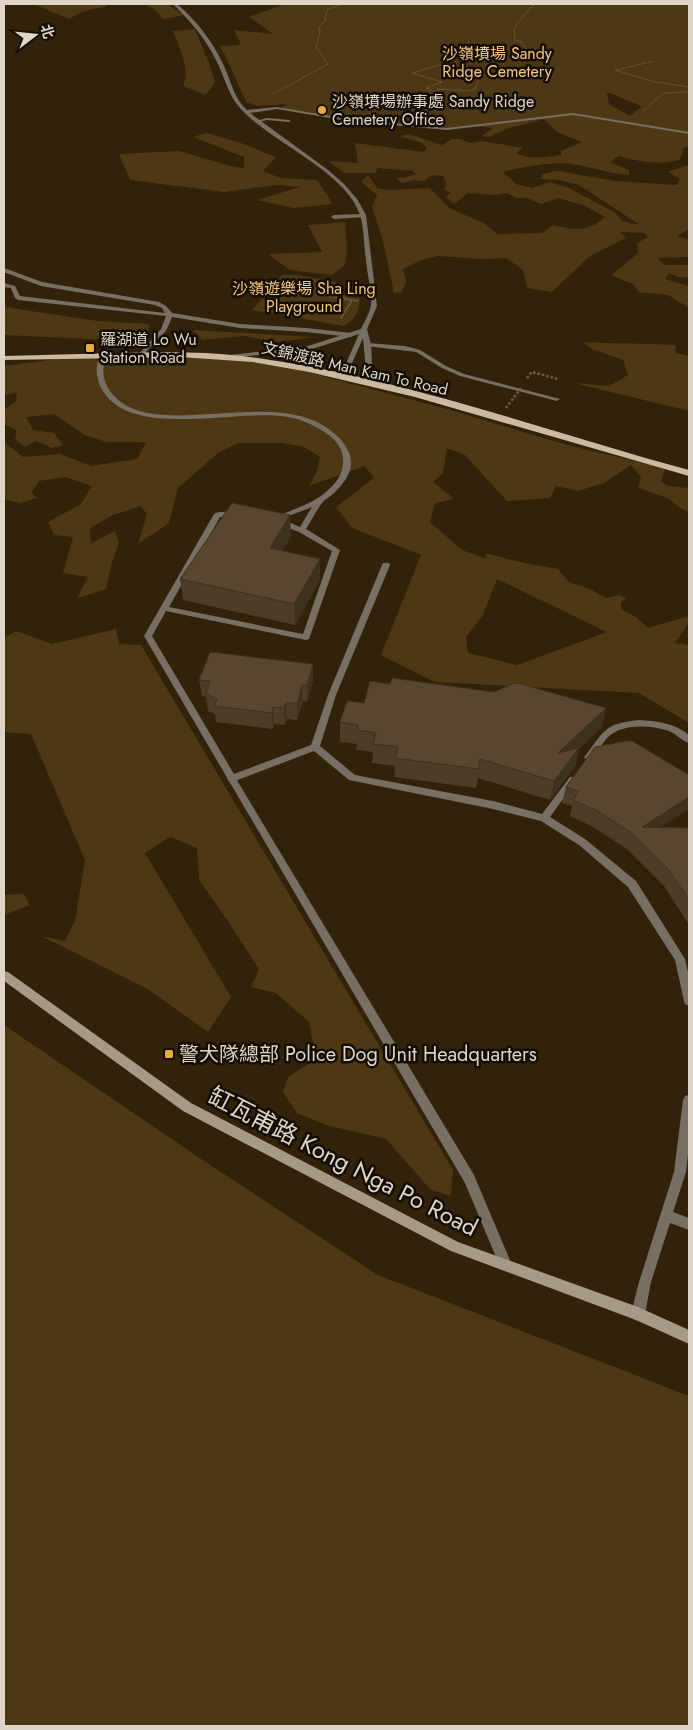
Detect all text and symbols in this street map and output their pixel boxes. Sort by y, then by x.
north arrow [10,10,60,60]
text: 北 [36,22,59,41]
park label: 沙嶺墳場 Sandy Ridge Cemetery [442,42,553,83]
place label: 沙嶺墳場辦事處 Sandy Ridge Cemetery Office [332,90,534,131]
marker: 沙嶺墳場辦事處 Sandy Ridge Cemetery Office [316,104,328,116]
park label: 沙嶺遊樂場 Sha Ling Playground [232,277,376,318]
place label: 羅湖道 Lo Wu Station Road [100,328,197,369]
street label: 文錦渡路 Man Kam To Road [259,336,450,401]
marker: 羅湖道 Lo Wu Station Road [84,342,96,354]
place label: 警犬隊總部 Police Dog Unit Headquarters [179,1040,537,1069]
marker: 警犬隊總部 Police Dog Unit Headquarters [163,1048,175,1060]
street label: 缸瓦甫路 Kong Nga Po Road [202,1078,484,1245]

